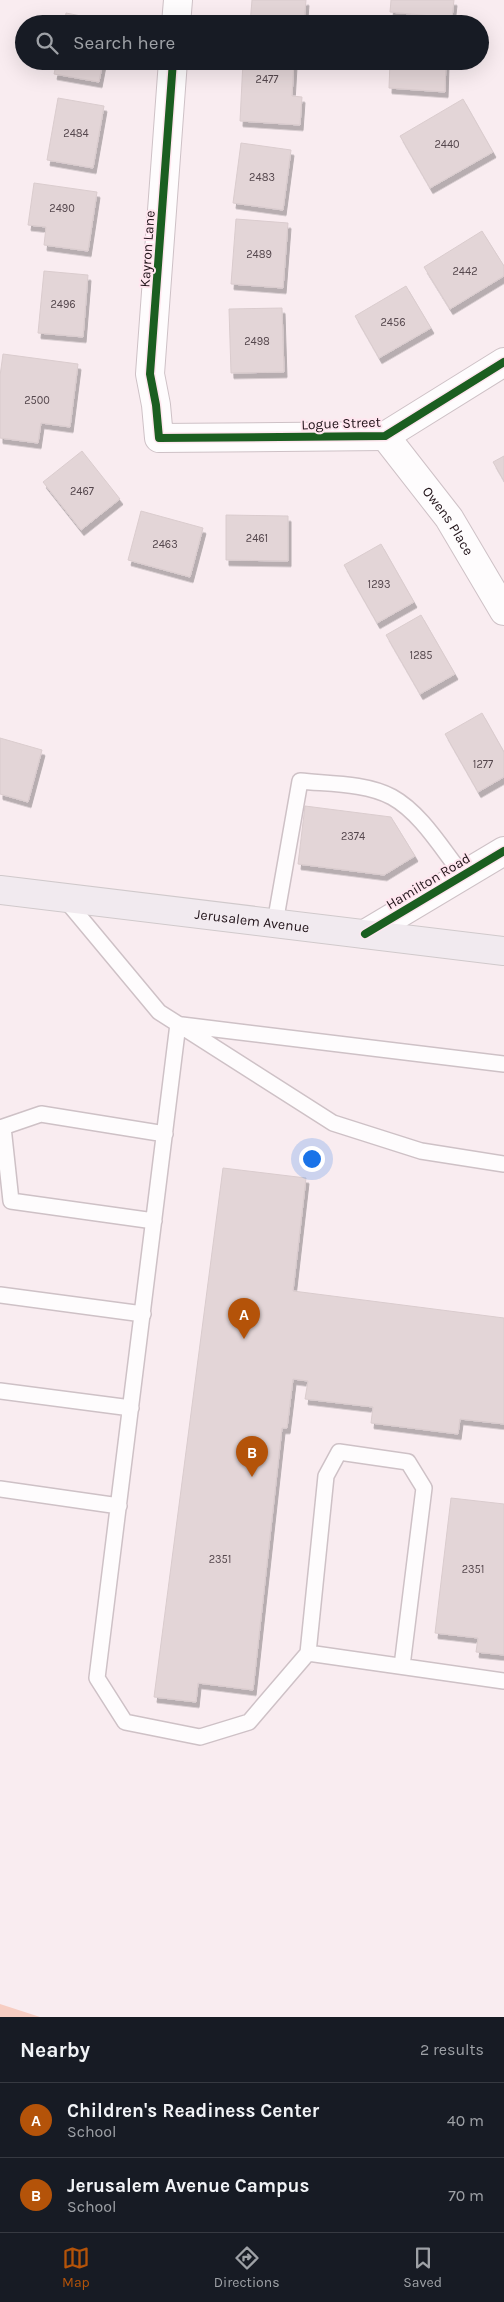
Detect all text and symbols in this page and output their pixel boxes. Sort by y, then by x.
search box [15,15,489,70]
icon: search [33,29,61,57]
text: Search here [73,32,175,54]
house number: 2477 [256,73,278,86]
house number: 2484 [63,127,89,140]
house number: 2440 [434,138,460,151]
house number: 2483 [249,171,275,184]
house number: 2490 [49,202,75,215]
street label: Kayron Lane [136,210,159,288]
house number: 2489 [246,248,272,261]
house number: 2442 [452,265,478,278]
house number: 2496 [50,298,76,311]
house number: 2456 [380,316,406,329]
house number: 2498 [244,335,270,348]
house number: 2500 [24,394,50,407]
street label: Logue Street [301,414,381,433]
street label: Owens Place [419,483,477,558]
house number: 2467 [70,485,94,498]
house number: 2461 [246,532,268,545]
house number: 2463 [152,538,178,551]
house number: 1293 [368,578,390,591]
house number: 1285 [410,649,432,662]
house number: 1277 [473,758,493,771]
house number: 2374 [341,830,365,843]
street label: Hamilton Road [383,850,473,913]
street label: Jerusalem Avenue [194,906,310,936]
your location [299,1146,325,1172]
pin: A [228,1298,260,1339]
pin: B [236,1436,268,1477]
house number: 2351 [209,1553,231,1566]
house number: 2351 [462,1563,484,1576]
text: Nearby [20,2038,90,2062]
text: 2 results [420,2040,484,2059]
text: Children's Readiness Center [67,2100,319,2122]
text: A [31,2111,41,2130]
text: 40 m [447,2111,484,2130]
text: School [67,2122,117,2141]
text: Jerusalem Avenue Campus [67,2175,309,2197]
text: B [31,2186,41,2205]
text: 70 m [448,2186,484,2205]
text: School [67,2197,117,2216]
tab: Map [62,2244,90,2291]
tab: Directions [214,2244,280,2291]
tab: Saved [403,2244,442,2291]

